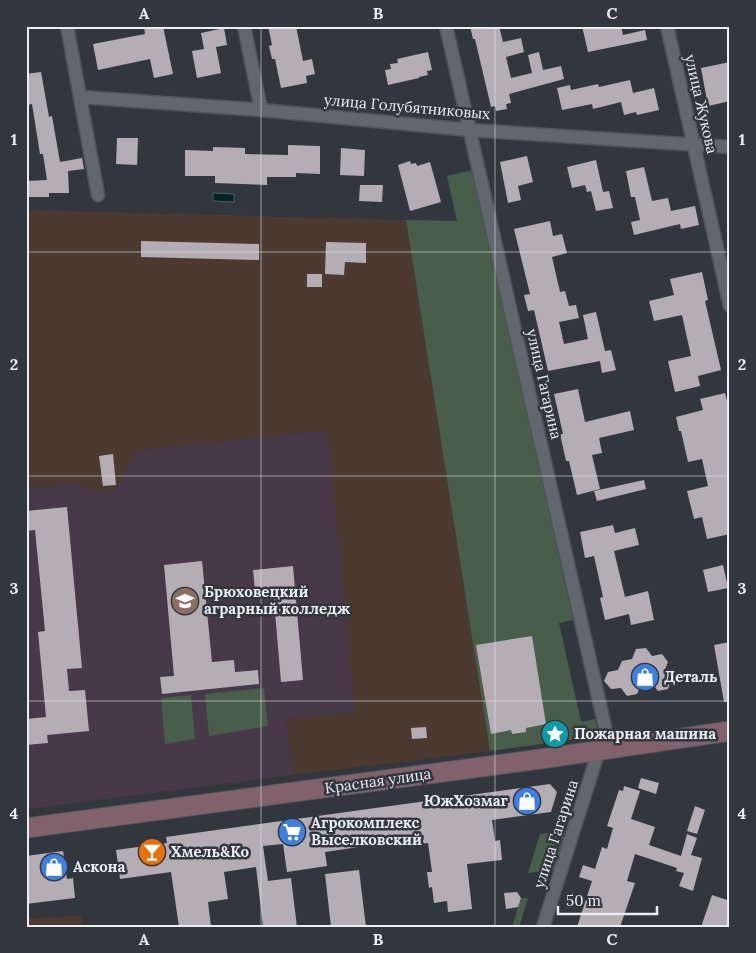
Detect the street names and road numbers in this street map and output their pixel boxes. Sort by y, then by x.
street label: улица Жукова [681,52,722,156]
street label: улица Голубятниковых [323,90,491,123]
street label: улица Гагарина [523,327,566,441]
street label: Красная улица [324,764,433,797]
street label: улица Гагарина [529,777,582,890]

